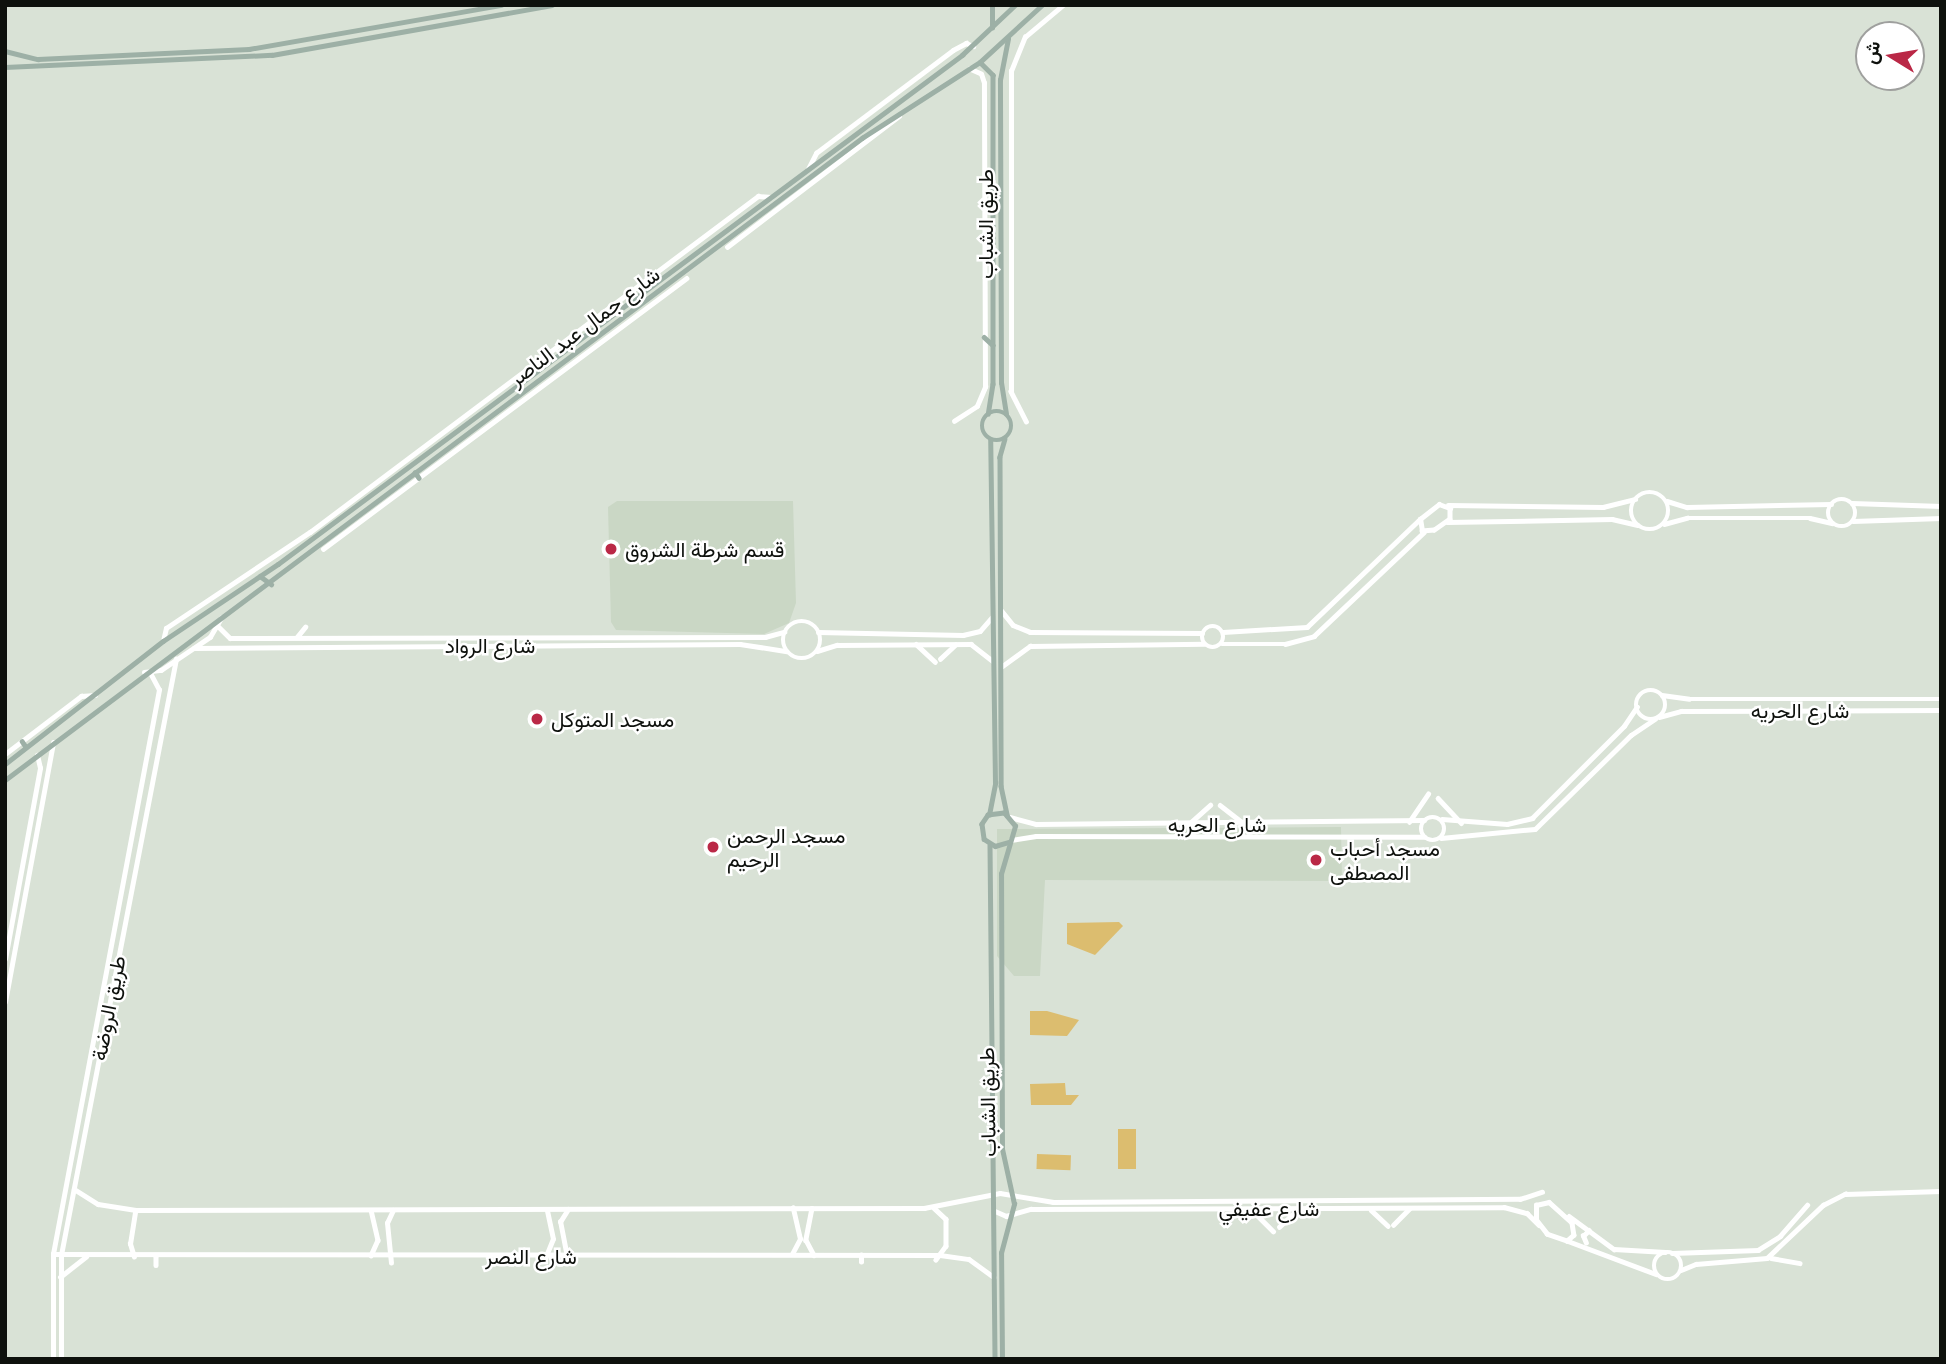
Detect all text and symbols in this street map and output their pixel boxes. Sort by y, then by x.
north arrow [1855,21,1925,91]
text: ش [1856,39,1886,66]
street label: طريق الشباب [972,169,998,279]
street label: شارع جمال عبد الناصر [504,261,664,391]
place label: قسم شرطة الشروق [625,536,784,562]
marker: قسم شرطة الشروق [603,541,619,557]
street label: شارع الرواد [445,632,535,658]
street label: شارع الحريه [1751,697,1849,723]
place label: مسجد المتوكل [551,706,674,732]
marker: مسجد المتوكل [529,711,545,727]
street label: شارع الحريه [1168,811,1266,837]
place label: مسجد الرحمن الرحيم [727,822,846,872]
place label: مسجد أحباب المصطفى [1330,835,1440,885]
marker: مسجد الرحمن الرحيم [705,839,721,855]
marker: مسجد أحباب المصطفى [1308,852,1324,868]
street label: طريق الروضة [85,953,131,1063]
street label: طريق الشباب [973,1047,1001,1157]
street label: شارع عفيفي [1219,1195,1319,1221]
street label: شارع النصر [485,1243,577,1269]

